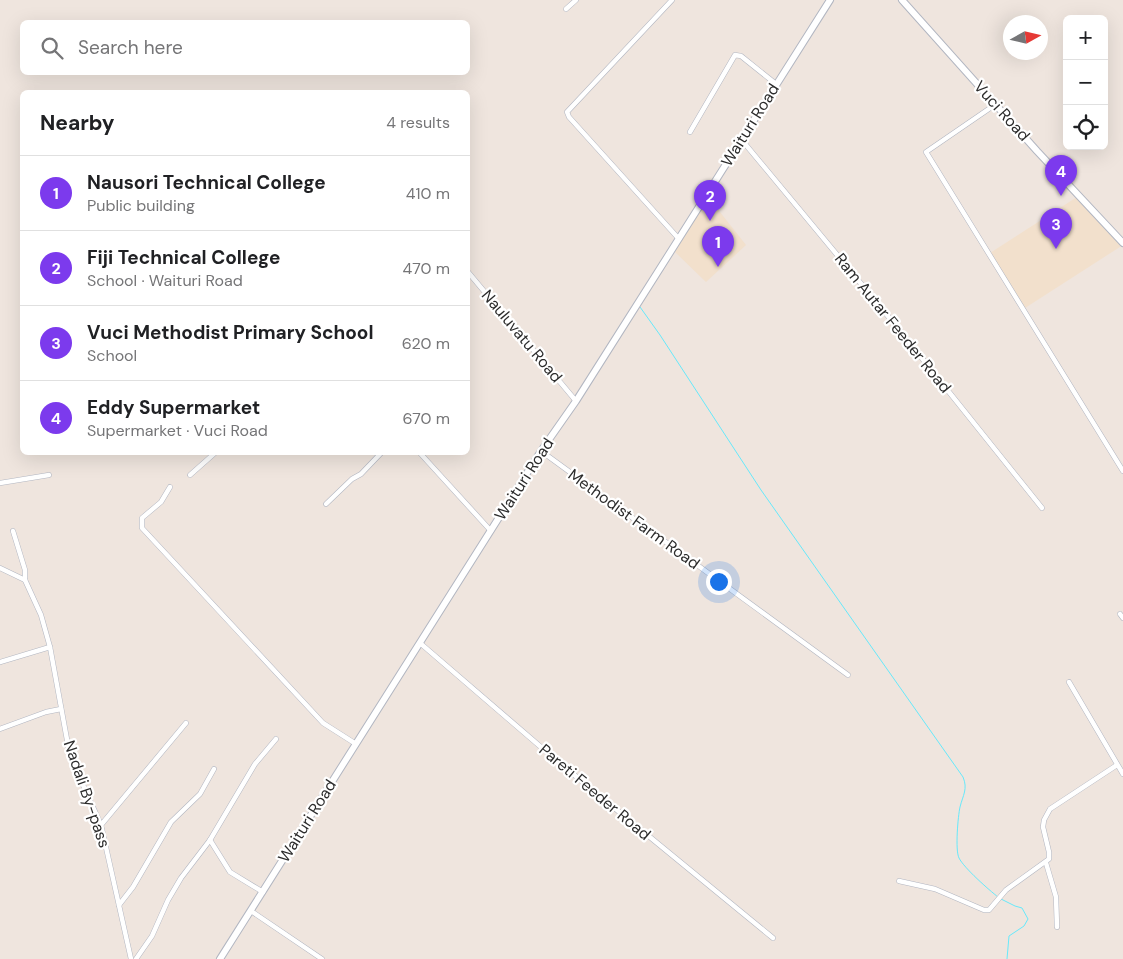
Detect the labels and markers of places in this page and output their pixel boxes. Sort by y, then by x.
pin: 4 [1045,155,1077,196]
pin: 2 [694,180,726,221]
pin: 3 [1040,208,1072,249]
pin: 1 [702,226,734,267]

